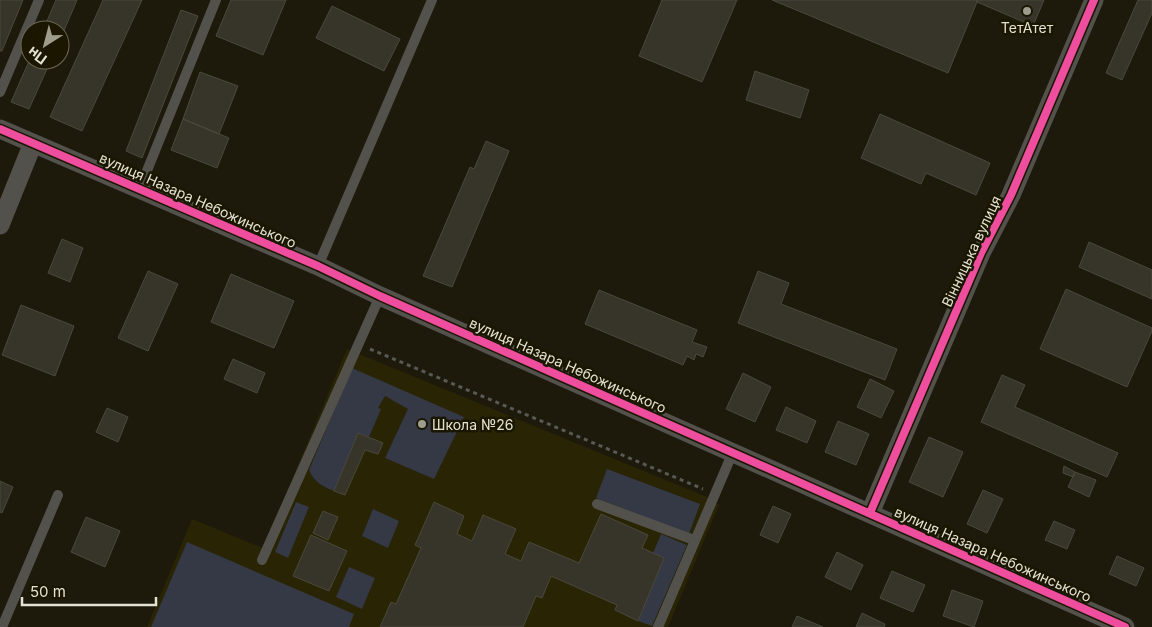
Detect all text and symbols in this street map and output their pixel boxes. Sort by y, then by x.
marker: ТетАтет [1021,5,1033,17]
place label: ТетАтет [1001,19,1054,36]
north arrow [20,20,70,70]
text: Пн [24,43,50,68]
street label: вулиця Назара Небожинського [97,149,299,251]
street label: Вінницька вулиця [938,193,1004,309]
street label: вулиця Назара Небожинського [467,314,669,416]
place label: Школа №26 [432,416,513,433]
marker: Школа №26 [416,418,428,430]
street label: вулиця Назара Небожинського [892,503,1094,605]
scale bar [22,574,156,606]
text: 50 m [30,582,66,601]

